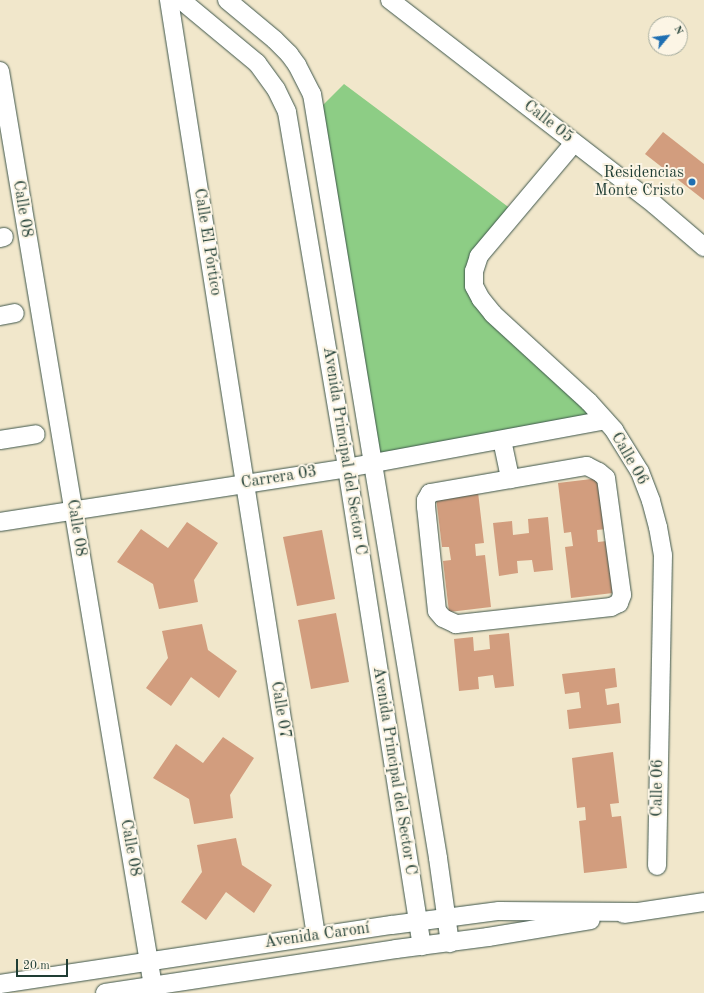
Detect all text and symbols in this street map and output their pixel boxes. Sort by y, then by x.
north arrow [648,16,688,56]
text: N [671,24,685,37]
street label: Calle 05 [519,97,577,147]
place label: Residencias Monte Cristo [594,163,684,201]
marker: Residencias Monte Cristo [687,177,697,187]
street label: Calle 08 [8,179,36,239]
street label: Calle El Pórtico [189,187,225,297]
street label: Avenida Principal del Sector C [318,345,370,557]
street label: Calle 06 [606,429,652,489]
street label: Carrera 03 [240,463,318,493]
street label: Calle 08 [62,498,90,558]
street label: Avenida Principal del Sector C [368,665,420,877]
street label: Calle 07 [266,680,294,740]
street label: Calle 06 [648,759,668,817]
street label: Calle 08 [116,818,144,878]
street label: Avenida Caroní [263,919,371,953]
scale bar [18,951,70,977]
text: 20 m [23,960,50,972]

